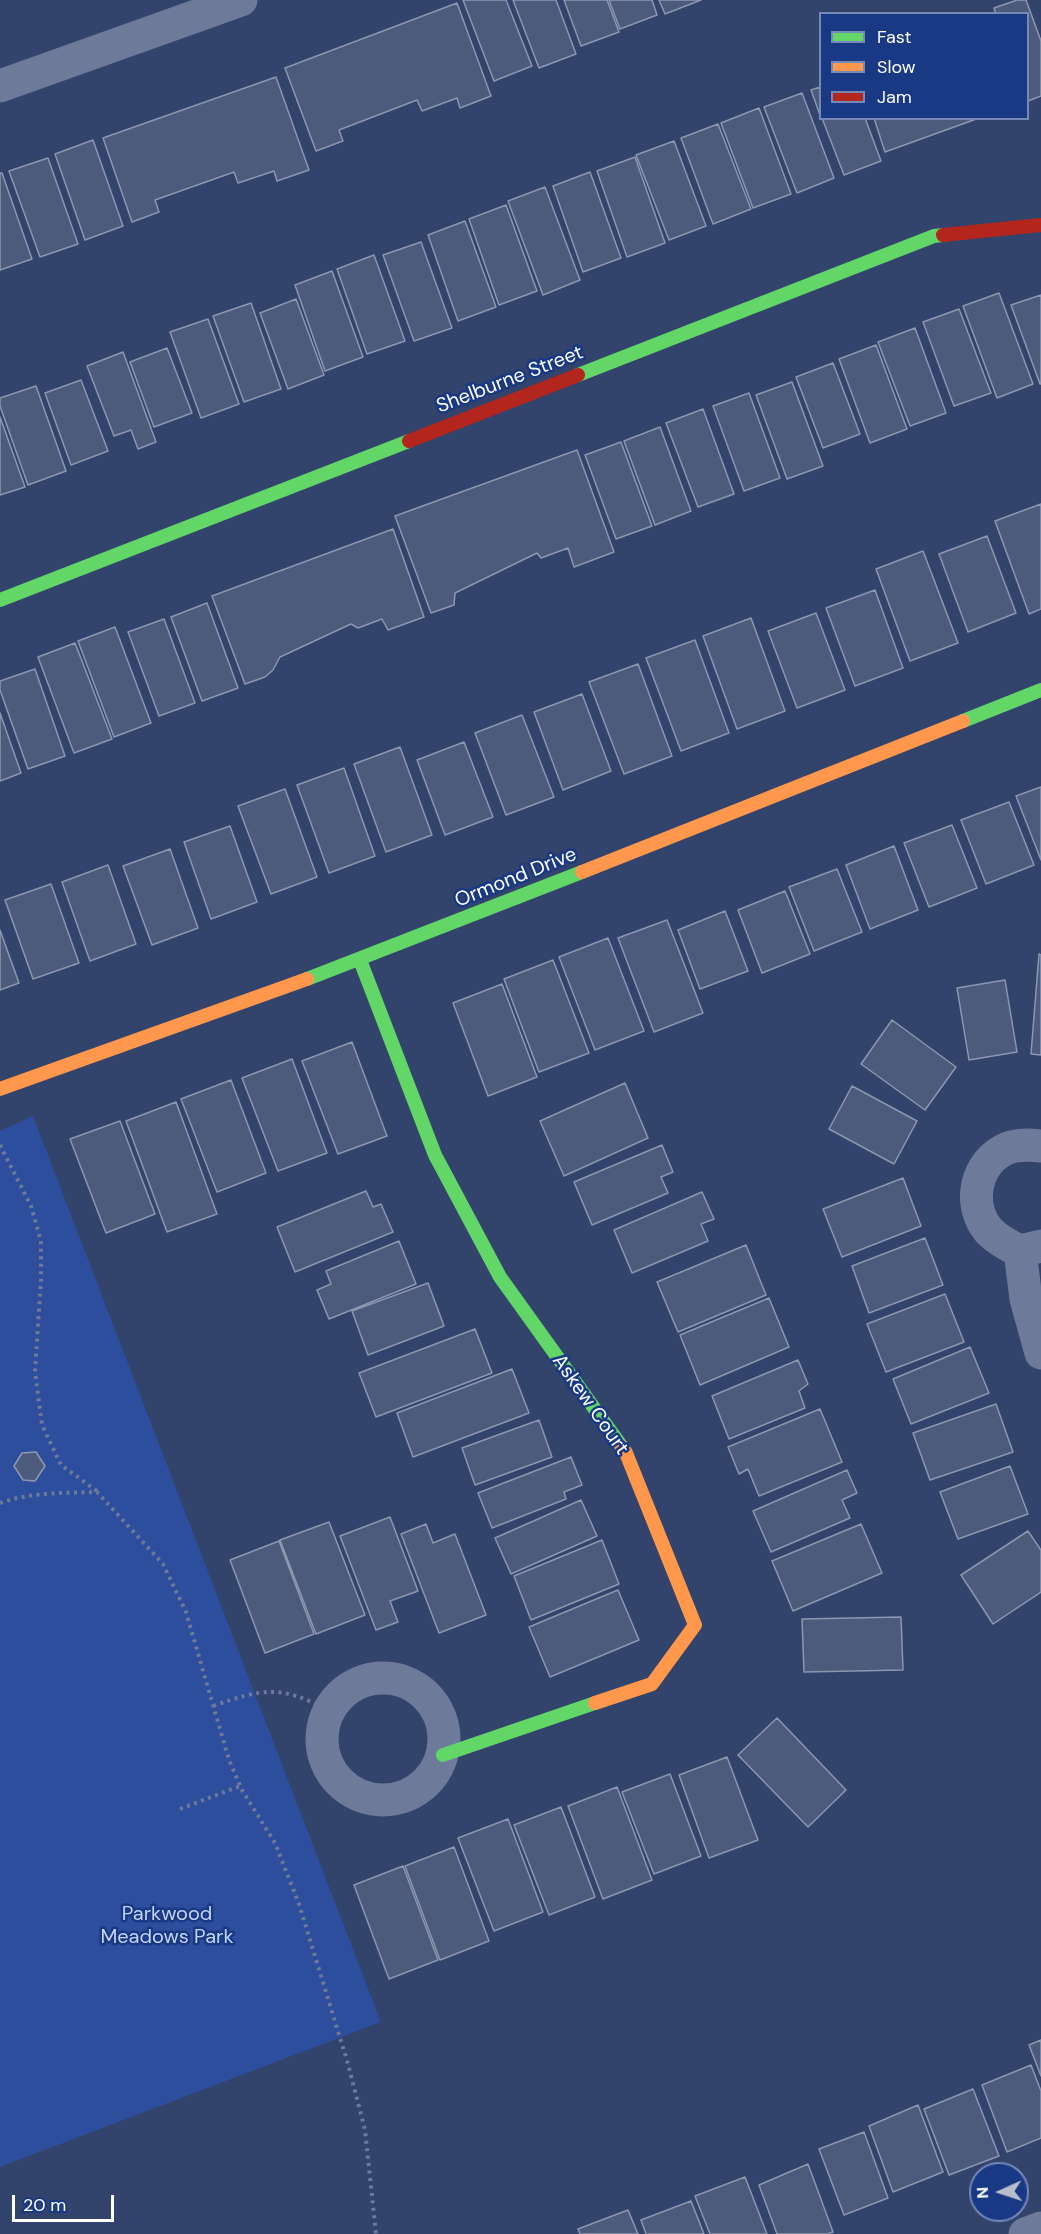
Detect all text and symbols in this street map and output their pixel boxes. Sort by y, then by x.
legend [819,12,1029,120]
text: Fast [877,25,912,49]
text: Slow [877,55,916,79]
text: Jam [877,85,912,109]
street label: Shelburne Street [433,341,587,419]
street label: Ormond Drive [452,843,580,913]
street label: Askew Court [547,1350,633,1460]
park label: Parkwood Meadows Park [100,1903,234,1950]
north arrow [969,2162,1029,2222]
scale bar [15,2183,117,2221]
text: N [972,2186,993,2199]
text: 20 m [23,2193,66,2217]

